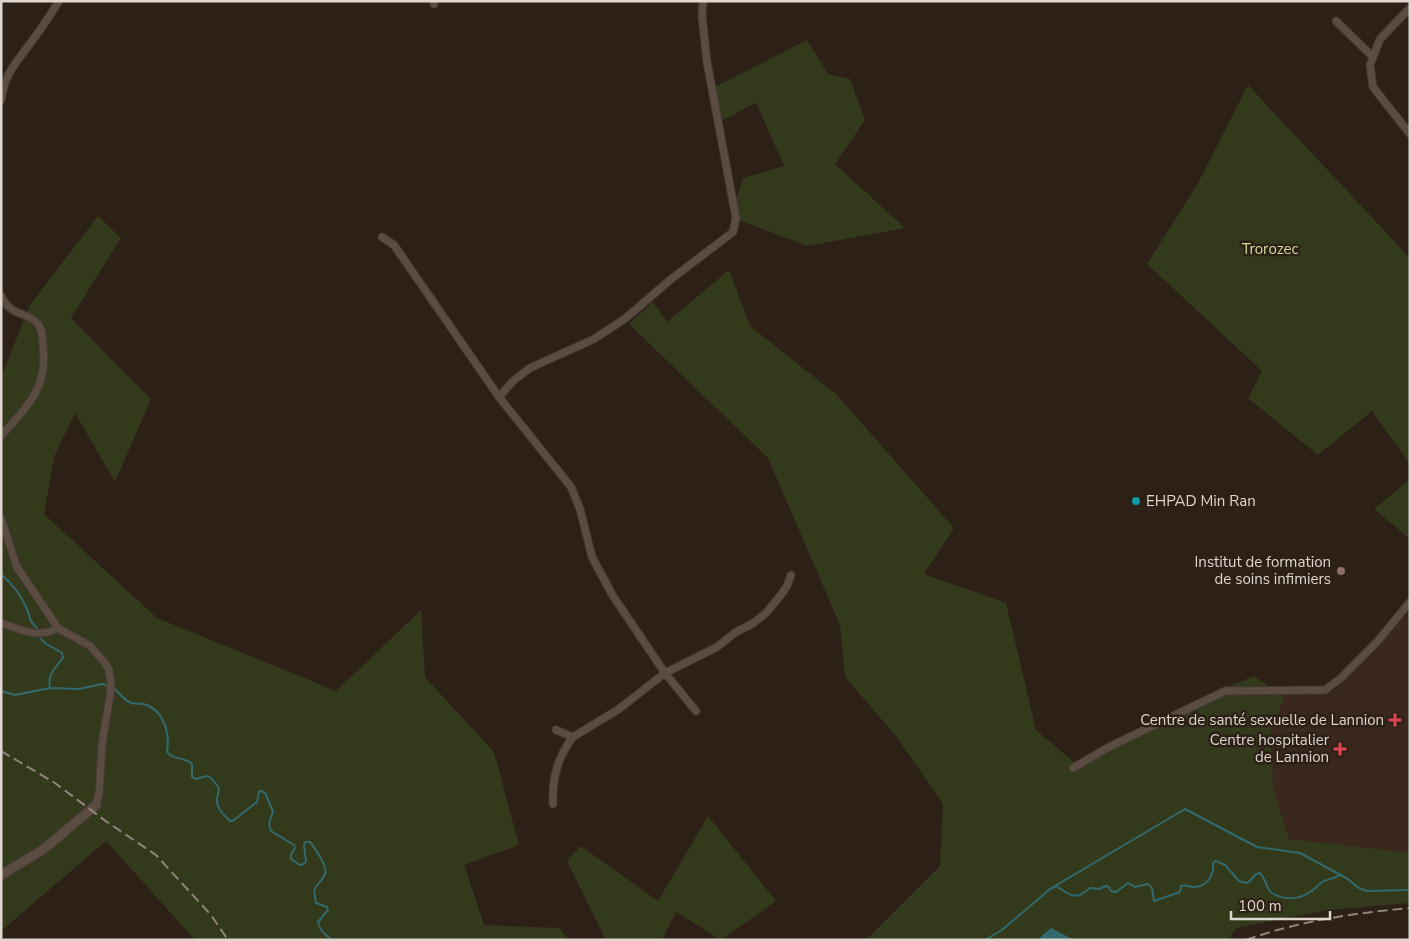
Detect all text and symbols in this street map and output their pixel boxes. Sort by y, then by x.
park label: Trorozec [1242,239,1298,259]
place label: EHPAD Min Ran [1146,491,1256,511]
marker: EHPAD Min Ran [1130,495,1142,507]
place label: Institut de formation de soins infimiers [1195,552,1331,589]
marker: Institut de formation de soins infimiers [1335,565,1347,577]
place label: Centre de santé sexuelle de Lannion [1140,710,1384,730]
marker: Centre de santé sexuelle de Lannion [1388,713,1402,727]
place label: Centre hospitalier de Lannion [1210,730,1330,767]
marker: Centre hospitalier de Lannion [1333,742,1347,756]
scale bar [1231,888,1330,920]
text: 100 m [1238,896,1282,916]

